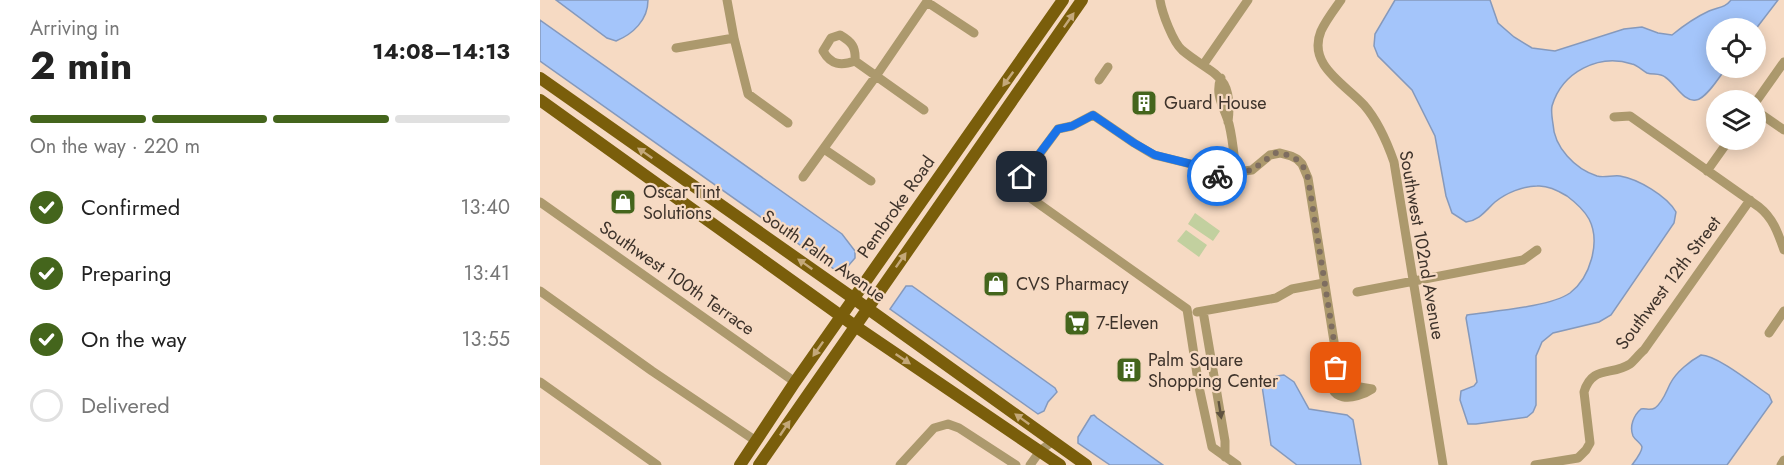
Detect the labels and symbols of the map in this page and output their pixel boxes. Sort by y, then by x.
one-way arrow [1063,12,1075,28]
one-way arrow [1002,70,1014,86]
building icon: Guard House [1129,88,1159,118]
place label: Guard House [1164,90,1267,116]
courier [1187,146,1247,206]
one-way arrow [638,147,654,159]
street label: Southwest 102nd Avenue [1393,149,1451,341]
street label: Pembroke Road [851,150,941,264]
pin [996,151,1047,202]
place label: Oscar Tint Solutions [643,179,721,226]
shop icon: Oscar Tint Solutions [608,187,638,217]
street label: South Palm Avenue [757,203,891,309]
street label: Southwest 12th Street [1609,210,1727,355]
street label: Southwest 100th Terrace [594,214,760,342]
one-way arrow [895,253,907,269]
one-way arrow [798,258,814,270]
shop icon: CVS Pharmacy [981,269,1011,299]
place label: CVS Pharmacy [1016,271,1129,297]
supermarket icon: 7-Eleven [1062,308,1092,338]
place label: 7-Eleven [1096,310,1159,336]
one-way arrow [813,341,824,357]
pin [1310,342,1361,393]
place label: Palm Square Shopping Center [1148,347,1279,394]
one-way arrow [895,353,912,364]
building icon: Palm Square Shopping Center [1114,355,1144,385]
one-way arrow [1216,401,1225,420]
one-way arrow [1014,413,1030,425]
one-way arrow [779,420,790,436]

